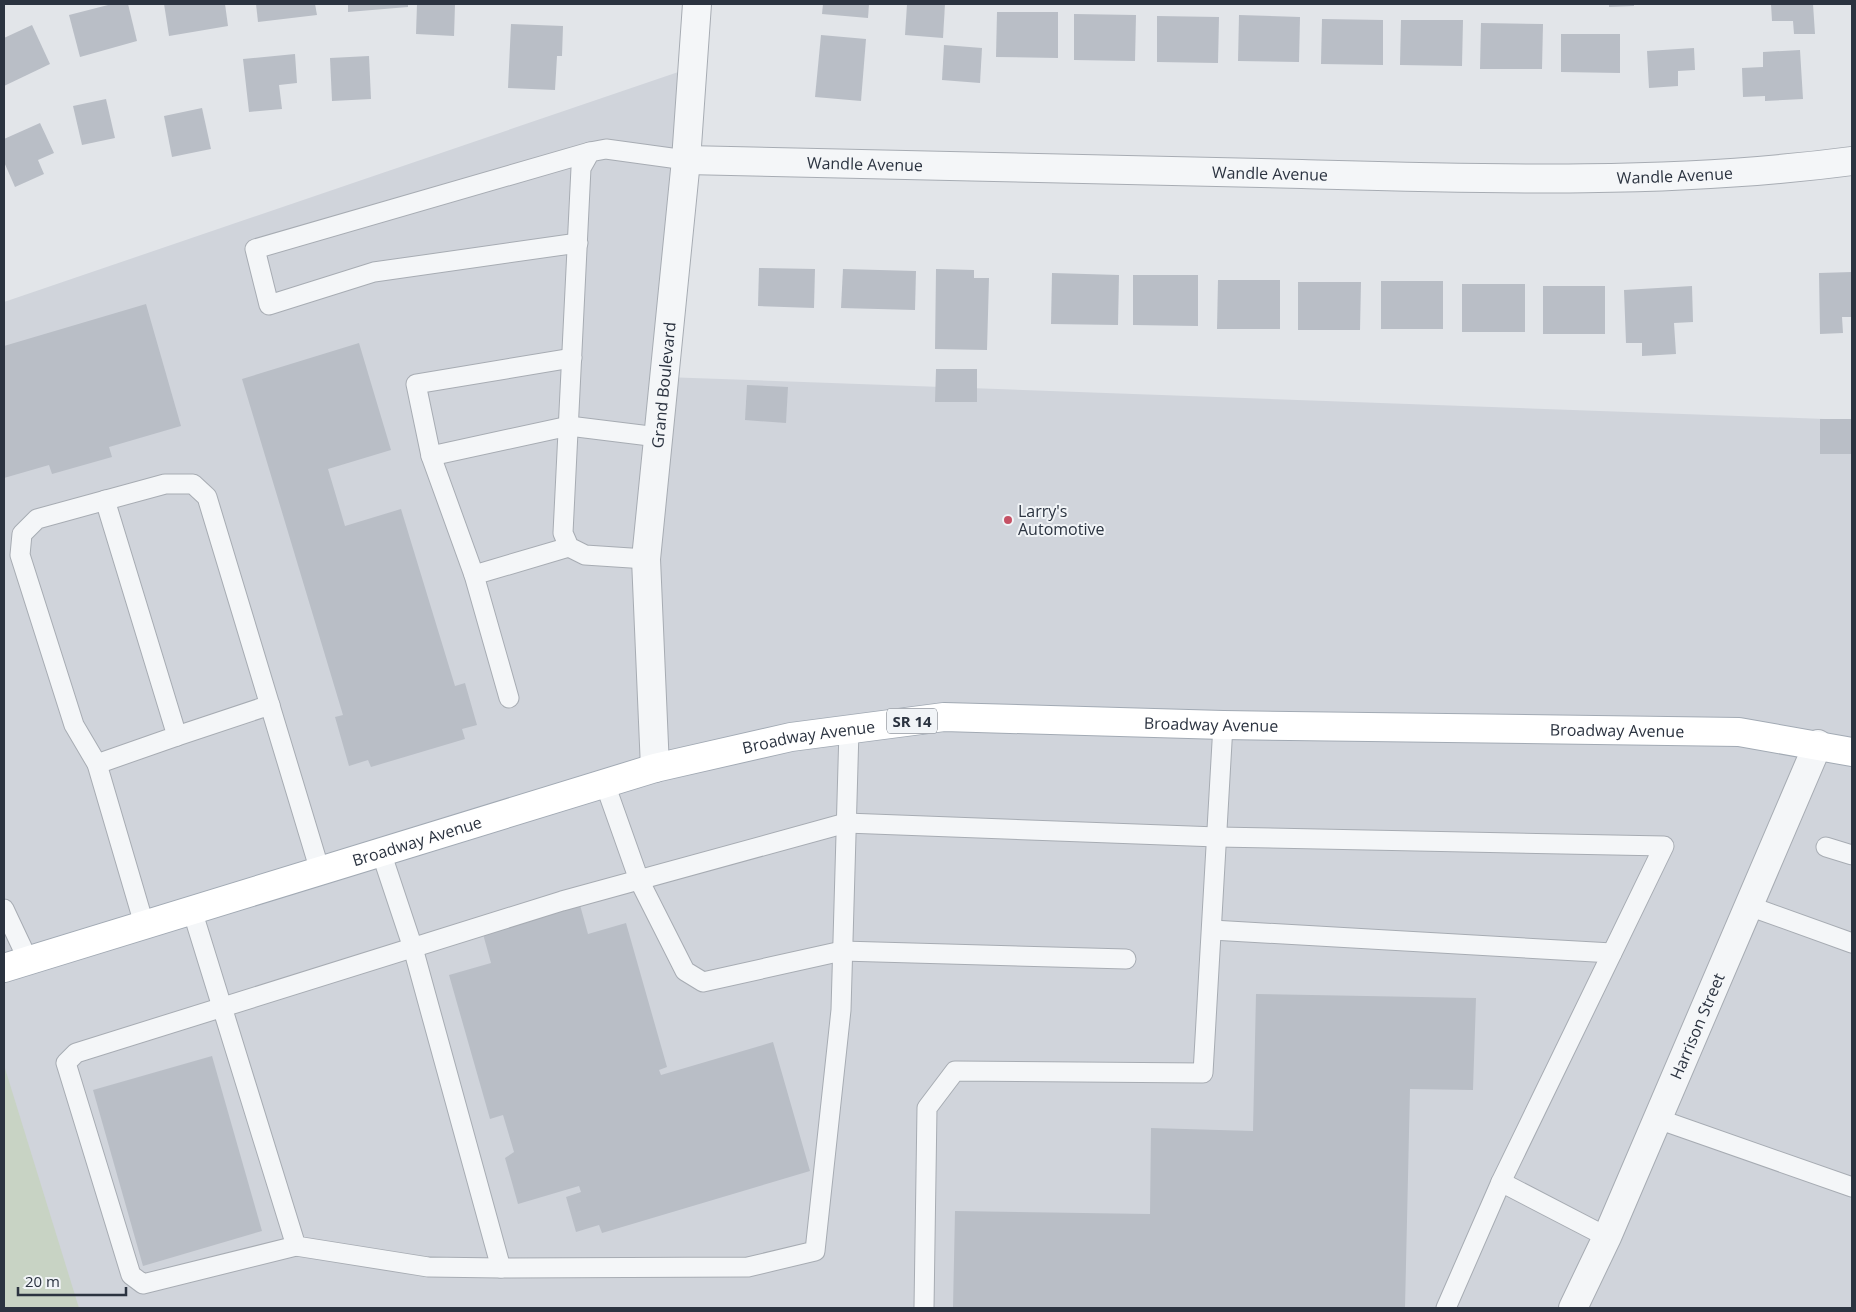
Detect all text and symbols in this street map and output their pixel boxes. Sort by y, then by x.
street label: Wandle Avenue [807,152,923,176]
street label: Wandle Avenue [1212,161,1328,186]
street label: Wandle Avenue [1616,162,1734,189]
street label: Grand Boulevard [646,321,681,449]
place label: Larry's Automotive [1018,500,1104,540]
marker: Larry's Automotive [1002,514,1014,526]
road number: SR 14 [887,708,937,734]
street label: Broadway Avenue [1144,712,1278,737]
street label: Broadway Avenue [740,715,876,759]
street label: Broadway Avenue [1550,718,1684,742]
street label: Broadway Avenue [349,811,484,871]
street label: Harrison Street [1665,969,1730,1083]
scale bar [18,1264,125,1296]
text: 20 m [25,1271,60,1291]

